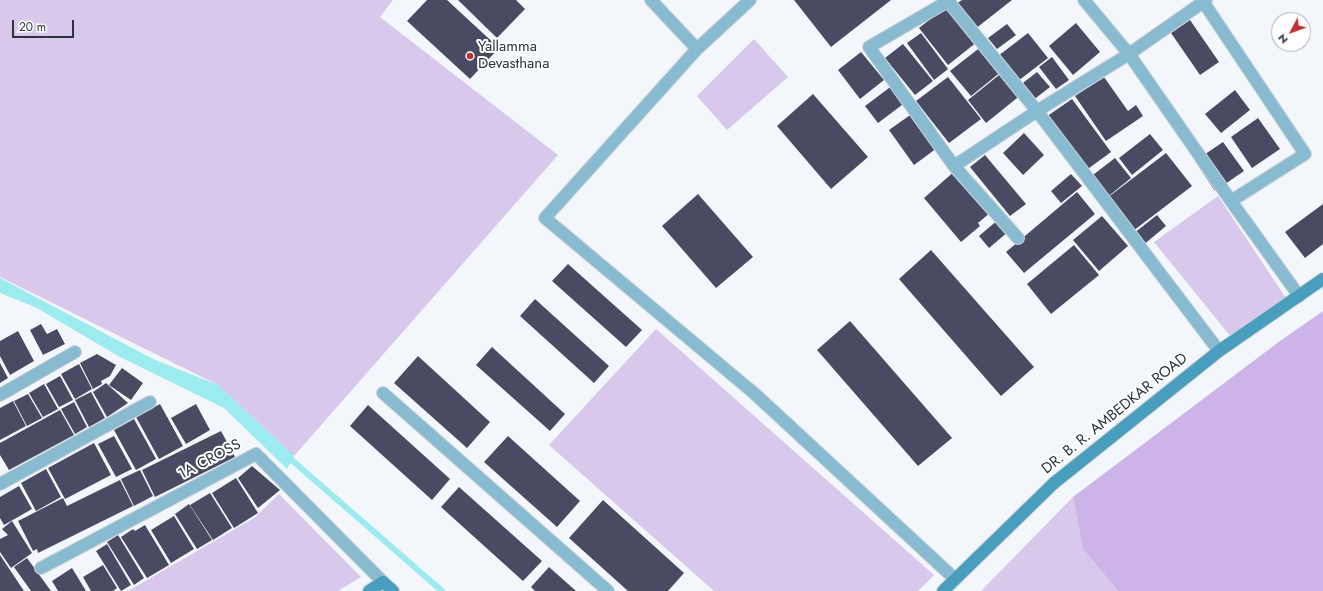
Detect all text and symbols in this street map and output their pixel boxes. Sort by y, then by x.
scale bar [14,12,76,38]
north arrow [1271,12,1311,52]
text: 20 m [19,18,46,36]
text: N [1274,31,1292,48]
place label: Yallamma Devasthana [478,38,549,73]
marker: Yallamma Devasthana [465,51,475,61]
street label: DR. B. R. AMBEDKAR ROAD [1039,350,1191,478]
street label: 1A CROSS [176,436,244,484]

